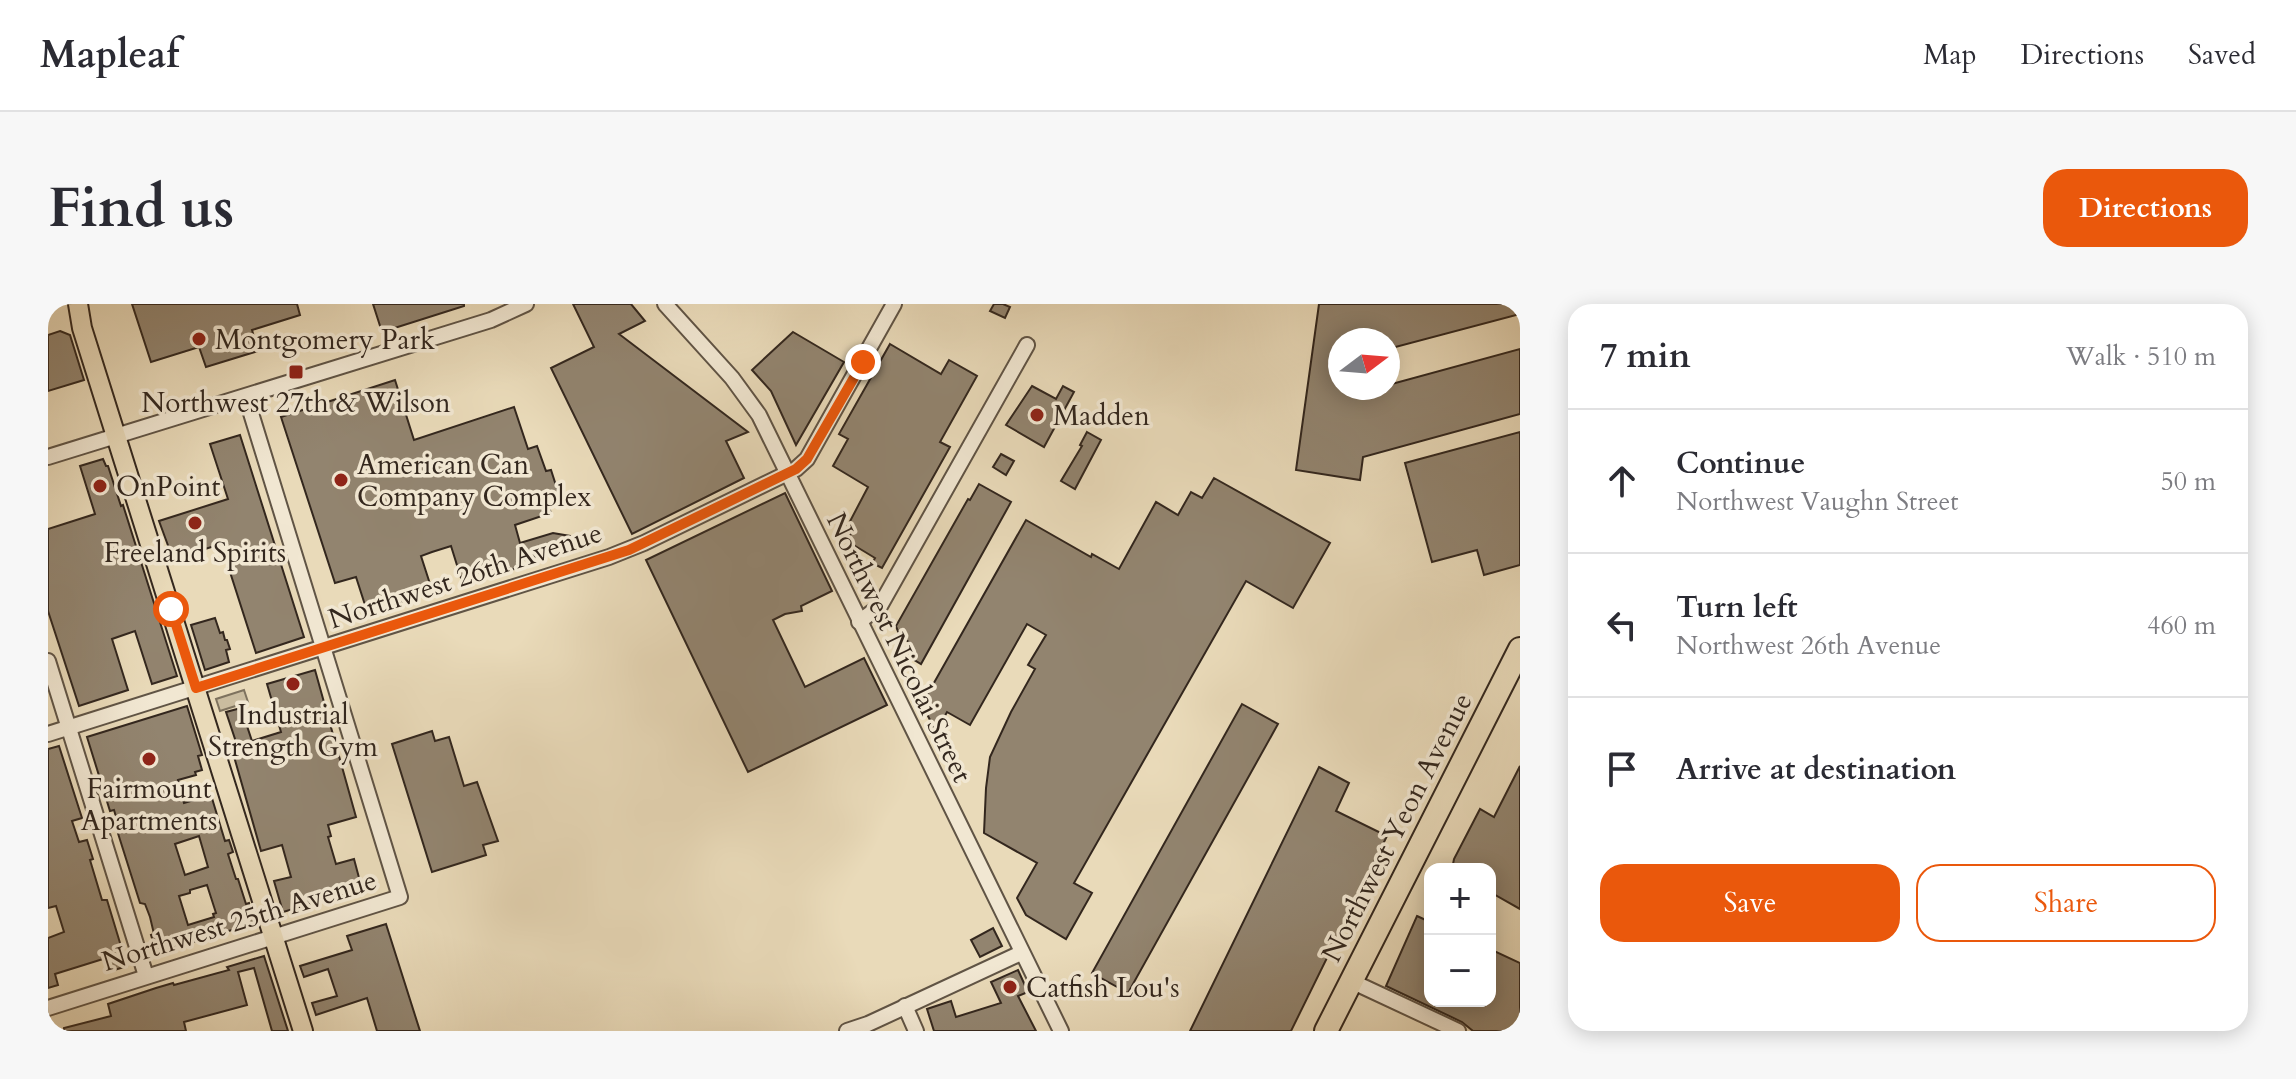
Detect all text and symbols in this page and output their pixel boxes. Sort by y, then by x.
text: Mapleaf [40,29,179,81]
text: Map [1923,36,1977,74]
text: Directions [2021,36,2144,74]
text: Saved [2188,36,2256,74]
button: Directions [2043,169,2248,247]
text: Find us [48,171,234,246]
place label: Montgomery Park [215,321,435,359]
north arrow [1328,328,1400,400]
marker: Montgomery Park [190,330,208,348]
text: 7 min [1600,333,1691,379]
text: Walk · 510 m [2066,339,2216,374]
route end [845,344,881,380]
marker: Northwest 27th & Wilson [287,363,305,381]
place label: Northwest 27th & Wilson [141,384,451,422]
place label: Madden [1053,397,1150,435]
marker: Madden [1028,406,1046,424]
text: Continue [1676,443,1805,484]
place label: American Can Company Complex [357,446,591,516]
icon: ahead [1600,459,1644,503]
text: 50 m [2160,464,2216,499]
place label: OnPoint [116,468,221,506]
marker: American Can Company Complex [332,471,350,489]
marker: OnPoint [91,477,109,495]
text: Northwest Vaughn Street [1676,484,1959,519]
street label: Northwest Nicolai Street [817,506,981,789]
marker: Freeland Spirits [186,514,204,532]
street label: Northwest 26th Avenue [324,514,607,638]
place label: Freeland Spirits [104,534,286,572]
text: Turn left [1676,587,1798,628]
route start [153,591,189,627]
icon: left [1600,603,1644,647]
text: 460 m [2147,608,2216,643]
text: Northwest 26th Avenue [1676,628,1941,663]
marker: Industrial Strength Gym [284,675,302,693]
street label: Northwest Yeon Avenue [1312,686,1481,969]
place label: Industrial Strength Gym [208,696,378,766]
icon: arrive [1600,747,1644,791]
text: Arrive at destination [1676,749,1956,790]
marker: Fairmount Apartments [140,750,158,768]
place label: Fairmount Apartments [81,770,217,840]
street label: Northwest 25th Avenue [97,861,381,981]
map controls [1424,863,1496,1007]
button: + [1424,863,1496,935]
button: Save [1600,864,1900,942]
button: Share [1916,864,2216,942]
button: − [1424,935,1496,1007]
place label: Catfish Lou's [1026,969,1180,1007]
marker: Catfish Lou's [1001,978,1019,996]

